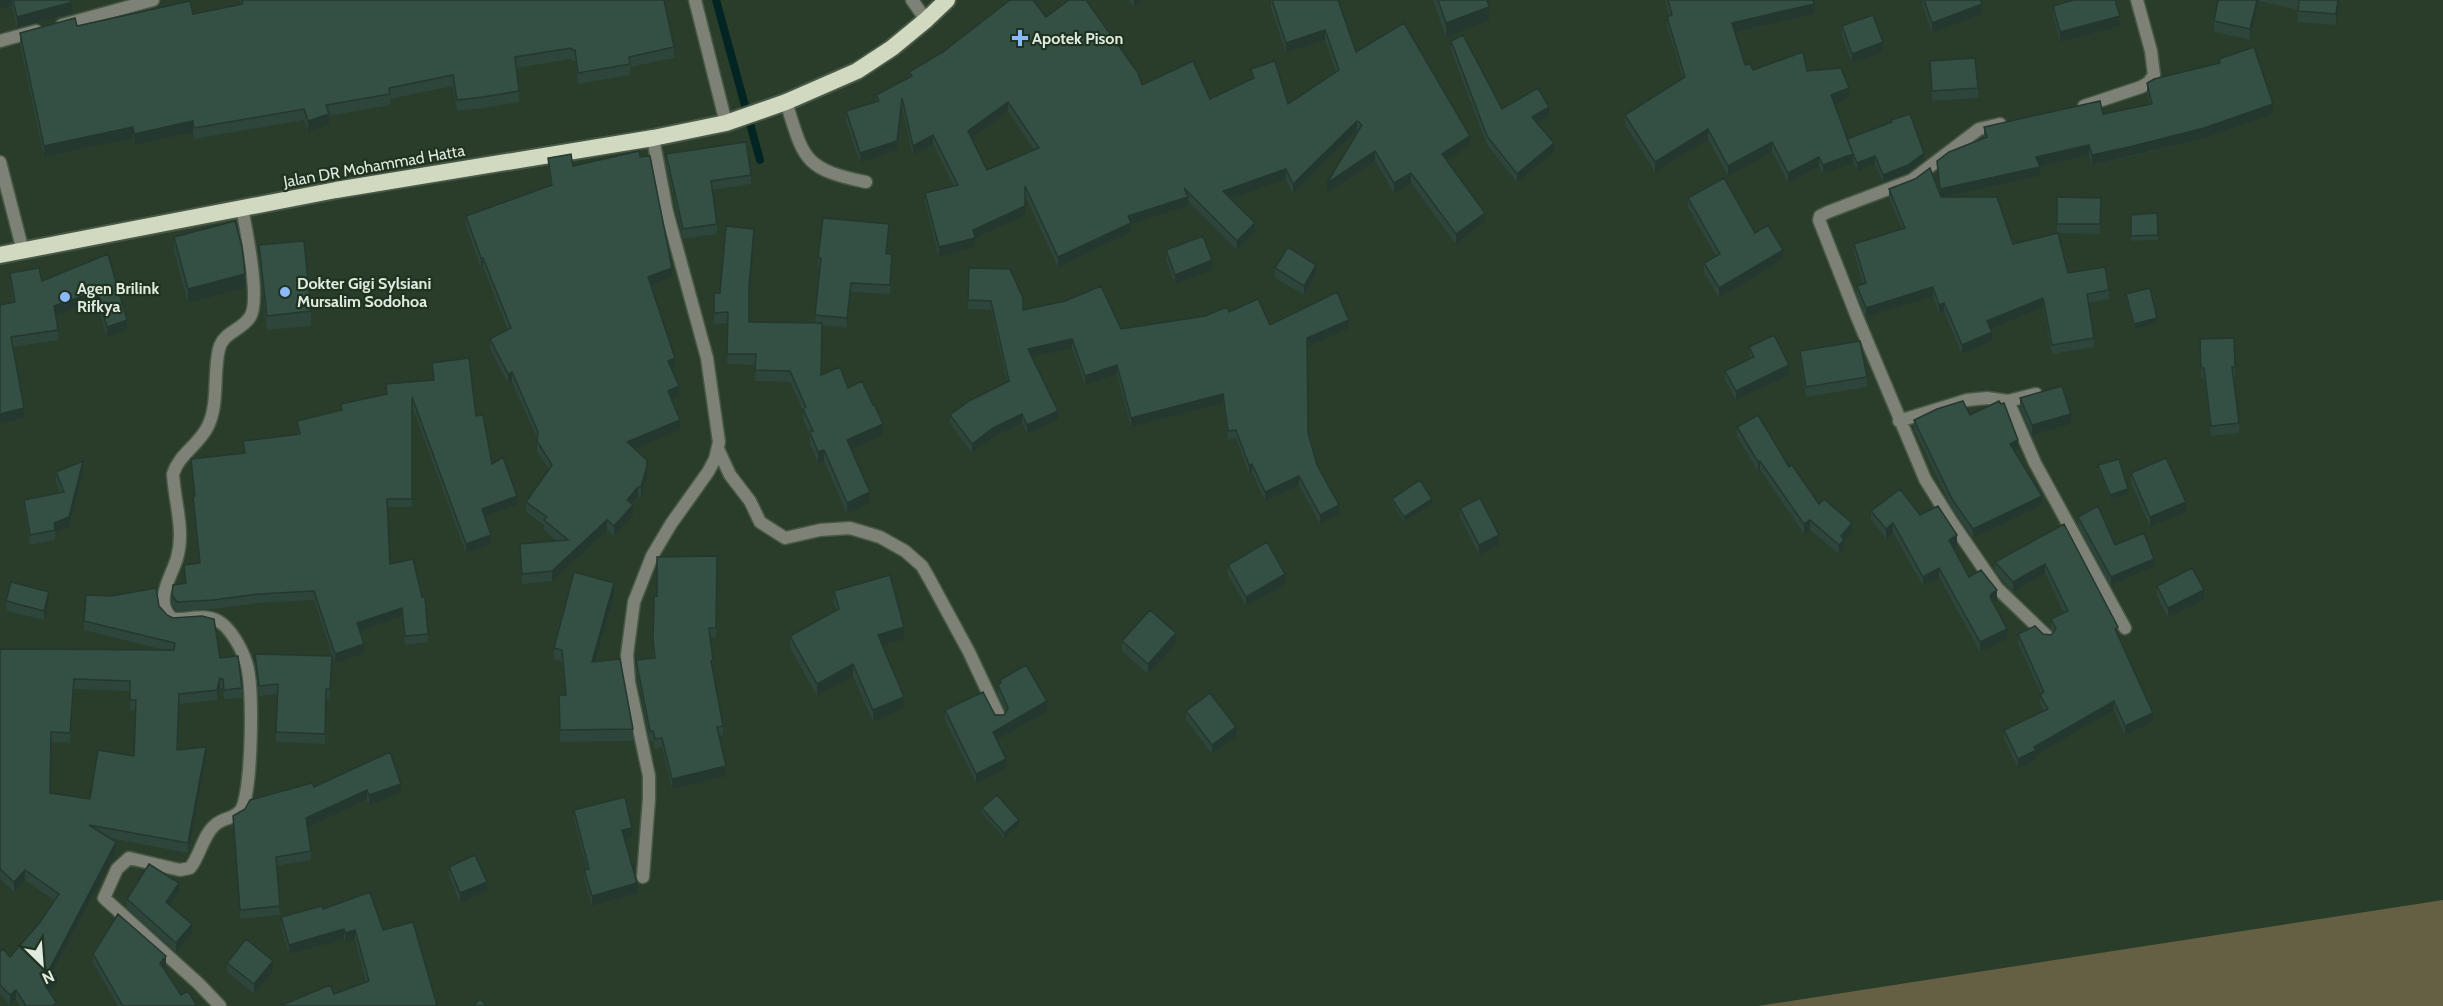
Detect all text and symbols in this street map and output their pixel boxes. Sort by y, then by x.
place label: Apotek Pison [1032,29,1123,48]
marker: Apotek Pison [1013,31,1027,45]
street label: Jalan DR Mohammad Hatta [281,141,466,191]
place label: Dokter Gigi Sylsiani Mursalim Sodohoa [297,274,431,311]
place label: Agen Brilink Rifkya [77,279,159,316]
marker: Dokter Gigi Sylsiani Mursalim Sodohoa [278,285,292,299]
marker: Agen Brilink Rifkya [58,290,72,304]
north arrow [12,934,72,994]
text: N [39,966,57,988]

